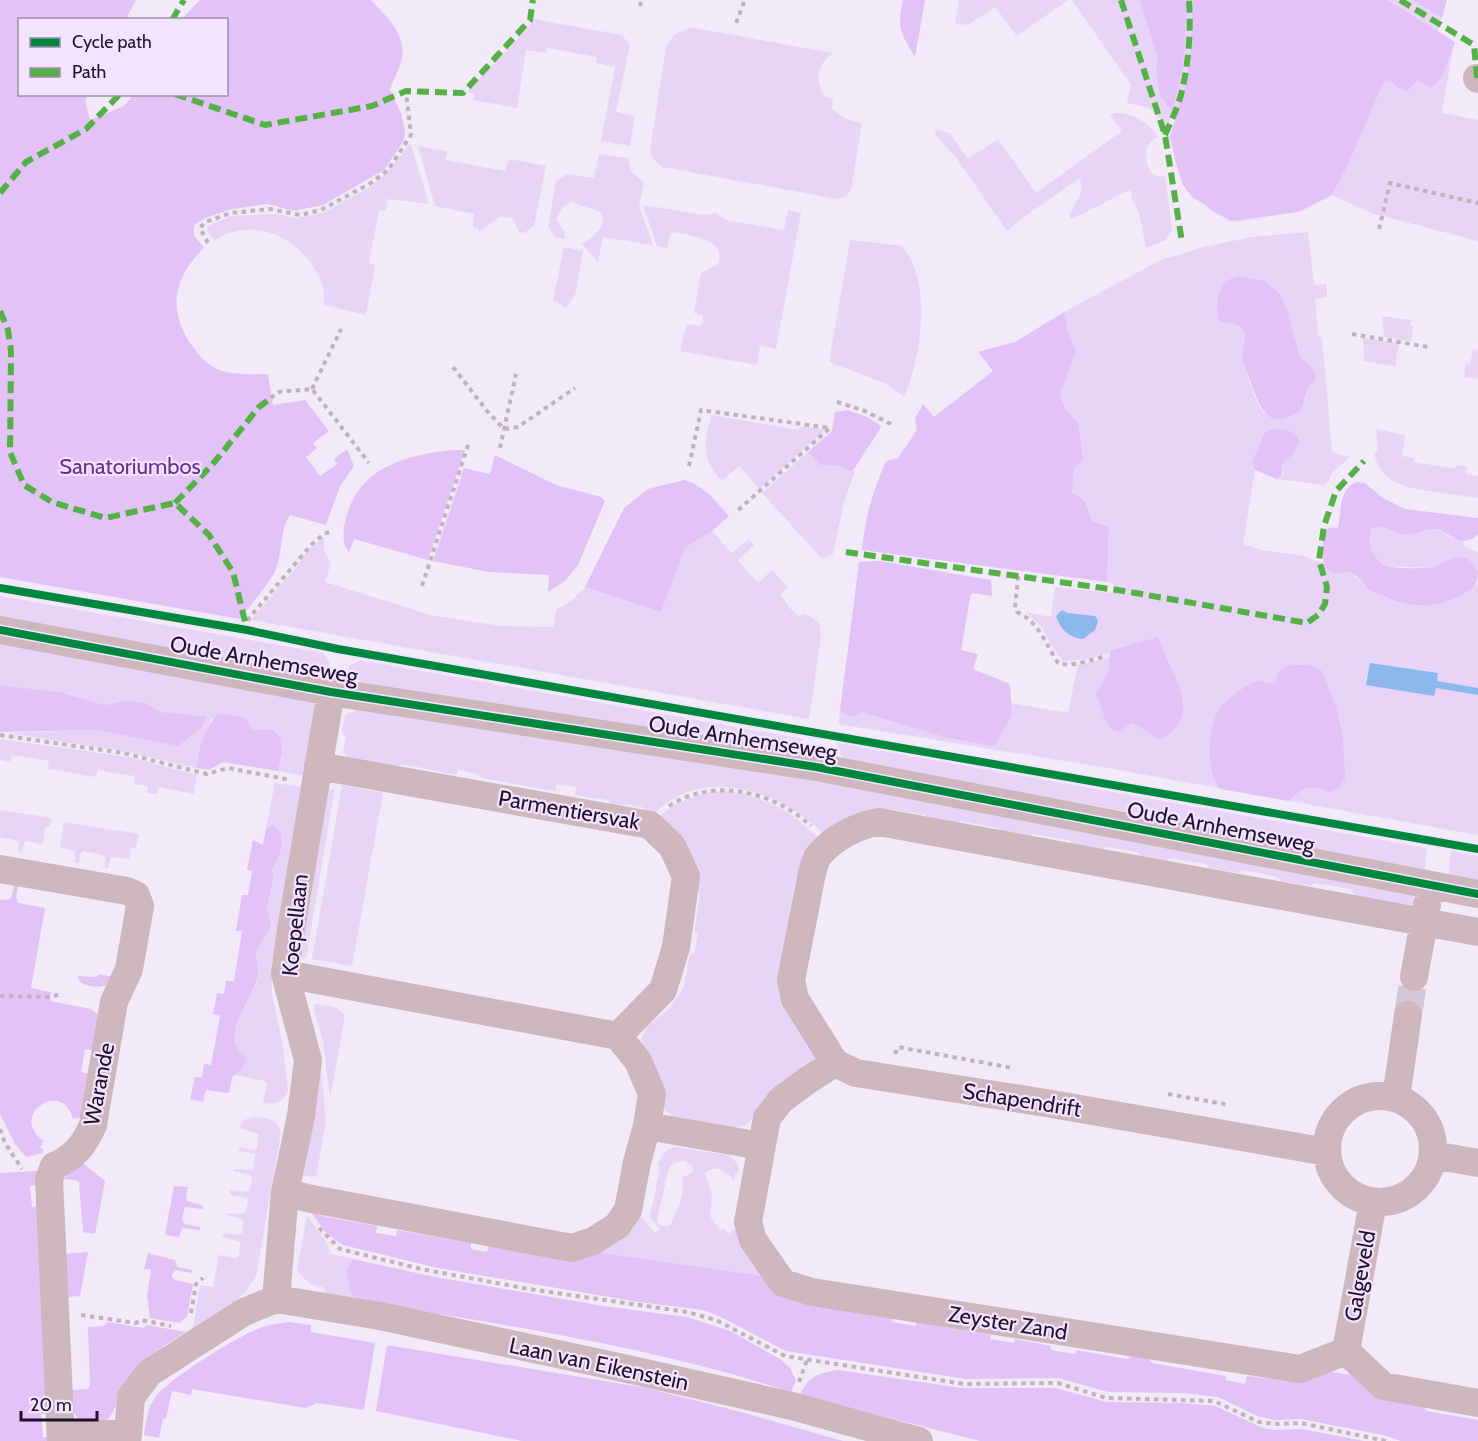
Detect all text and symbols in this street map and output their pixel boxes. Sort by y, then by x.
legend [18,18,228,96]
text: Cycle path [72,31,152,53]
text: Path [72,61,106,83]
park label: Sanatoriumbos [59,453,201,480]
street label: Oude Arnhemseweg [168,630,361,690]
street label: Oude Arnhemseweg [647,710,840,766]
street label: Parmentiersvak [496,784,642,836]
street label: Oude Arnhemseweg [1125,796,1318,859]
street label: Koepellaan [276,873,314,977]
street label: Warande [78,1040,120,1128]
street label: Schapendrift [961,1077,1084,1123]
street label: Galgeveld [1339,1228,1381,1324]
street label: Zeyster Zand [947,1300,1069,1346]
street label: Laan van Eikenstein [507,1332,691,1396]
scale bar [21,1384,98,1422]
text: 20 m [30,1394,72,1416]

